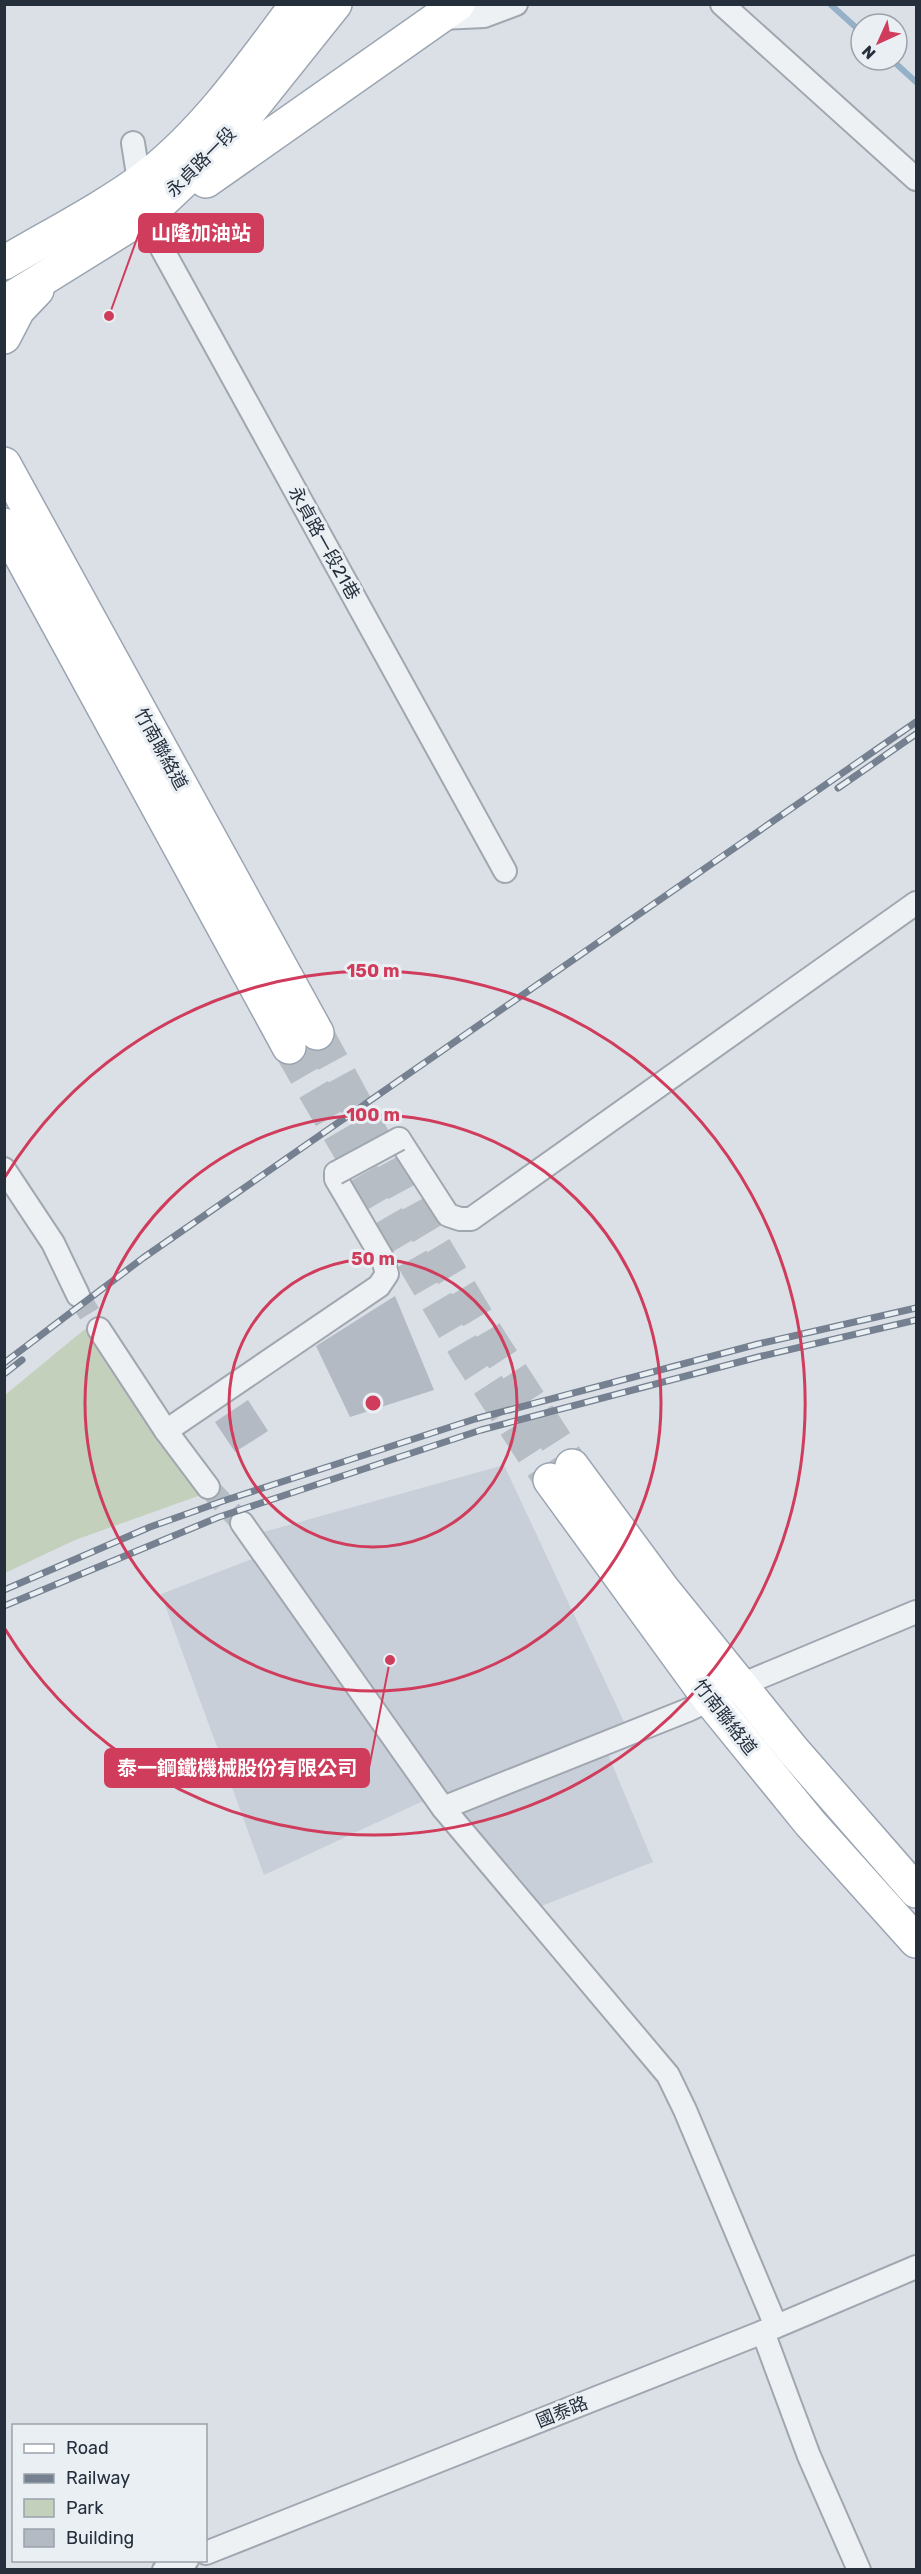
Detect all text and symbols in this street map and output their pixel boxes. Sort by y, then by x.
north arrow [849,12,909,72]
text: N [858,41,880,63]
street label: 永貞路一段 [161,122,241,202]
callout: 山隆加油站 [139,214,263,252]
text: 山隆加油站 [151,221,251,245]
street label: 永貞路一段21巷 [284,482,364,604]
street label: 竹南聯絡道 [130,704,192,794]
text: 150 m [346,960,400,982]
text: 100 m [346,1104,400,1126]
text: 50 m [351,1248,395,1270]
centre of rings [363,1393,383,1413]
street label: 竹南聯絡道 [689,1675,761,1759]
callout: 泰一鋼鐵機械股份有限公司 [105,1749,369,1787]
text: 泰一鋼鐵機械股份有限公司 [117,1756,357,1780]
street label: 國泰路 [533,2392,591,2432]
legend [12,2424,207,2562]
text: Road [66,2437,109,2459]
text: Railway [66,2467,130,2489]
text: Park [66,2497,104,2519]
text: Building [66,2527,134,2549]

